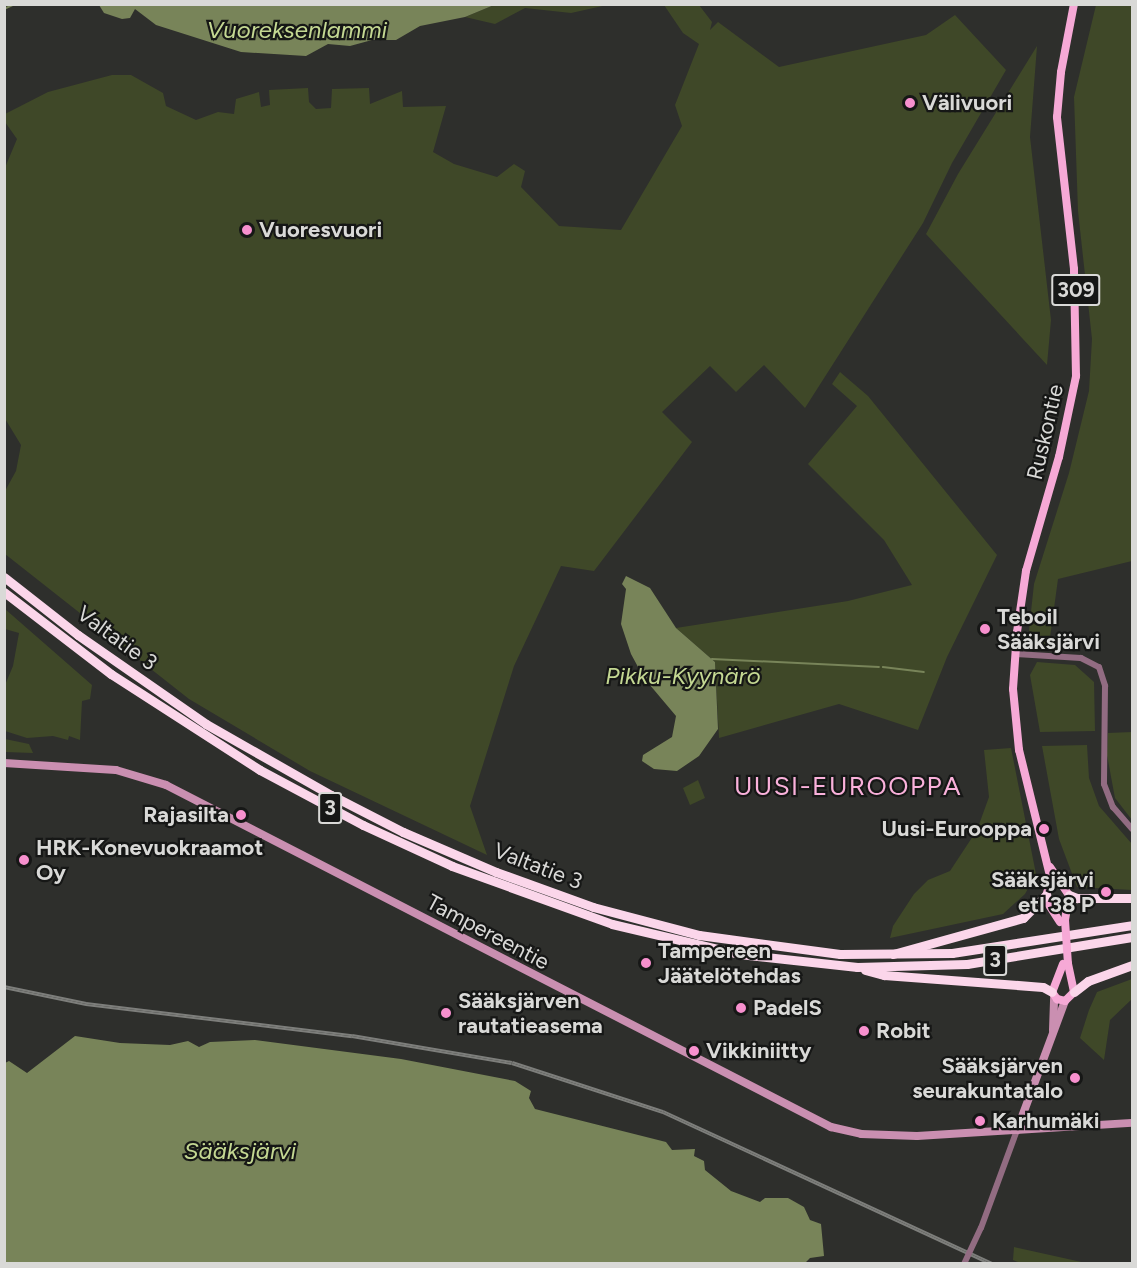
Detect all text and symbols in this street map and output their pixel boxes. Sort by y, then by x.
water label: Vuoreksenlammi [207,16,387,44]
place label: Välivuori [922,90,1012,116]
marker: Välivuori [903,96,917,110]
place label: Vuoresvuori [259,217,382,243]
marker: Vuoresvuori [240,223,254,237]
road number: 309 [1050,272,1102,308]
street label: Ruskontie [1021,382,1069,482]
street label: Valtatie 3 [72,600,162,676]
place label: Teboil Sääksjärvi [997,603,1100,654]
marker: Teboil Sääksjärvi [978,622,992,636]
water label: Pikku-Kyynärö [605,662,761,690]
district label: UUSI-EUROOPPA [734,771,962,803]
road number: 3 [318,790,342,826]
place label: Rajasilta [143,802,229,828]
marker: Rajasilta [234,808,248,822]
place label: Uusi-Eurooppa [881,816,1032,842]
marker: Uusi-Eurooppa [1037,822,1051,836]
place label: HRK-Konevuokraamot Oy [36,834,263,885]
street label: Valtatie 3 [490,837,586,895]
marker: HRK-Konevuokraamot Oy [17,853,31,867]
place label: Sääksjärvi etl 38 P [991,866,1094,918]
marker: Sääksjärvi etl 38 P [1099,885,1113,899]
street label: Tampereentie [422,889,554,975]
place label: Tampereen Jäätelötehdas [658,937,801,988]
road number: 3 [983,942,1007,978]
marker: Tampereen Jäätelötehdas [639,956,653,970]
place label: Sääksjärven rautatieasema [458,987,603,1038]
place label: PadelS [753,995,822,1021]
marker: PadelS [734,1001,748,1015]
marker: Sääksjärven rautatieasema [439,1006,453,1020]
place label: Robit [876,1018,931,1044]
marker: Robit [857,1024,871,1038]
place label: Vikkiniitty [706,1038,811,1064]
marker: Vikkiniitty [687,1044,701,1058]
place label: Sääksjärven seurakuntatalo [912,1052,1063,1104]
marker: Sääksjärven seurakuntatalo [1068,1071,1082,1085]
place label: Karhumäki [992,1108,1099,1134]
marker: Karhumäki [973,1114,987,1128]
water label: Sääksjärvi [184,1137,296,1165]

